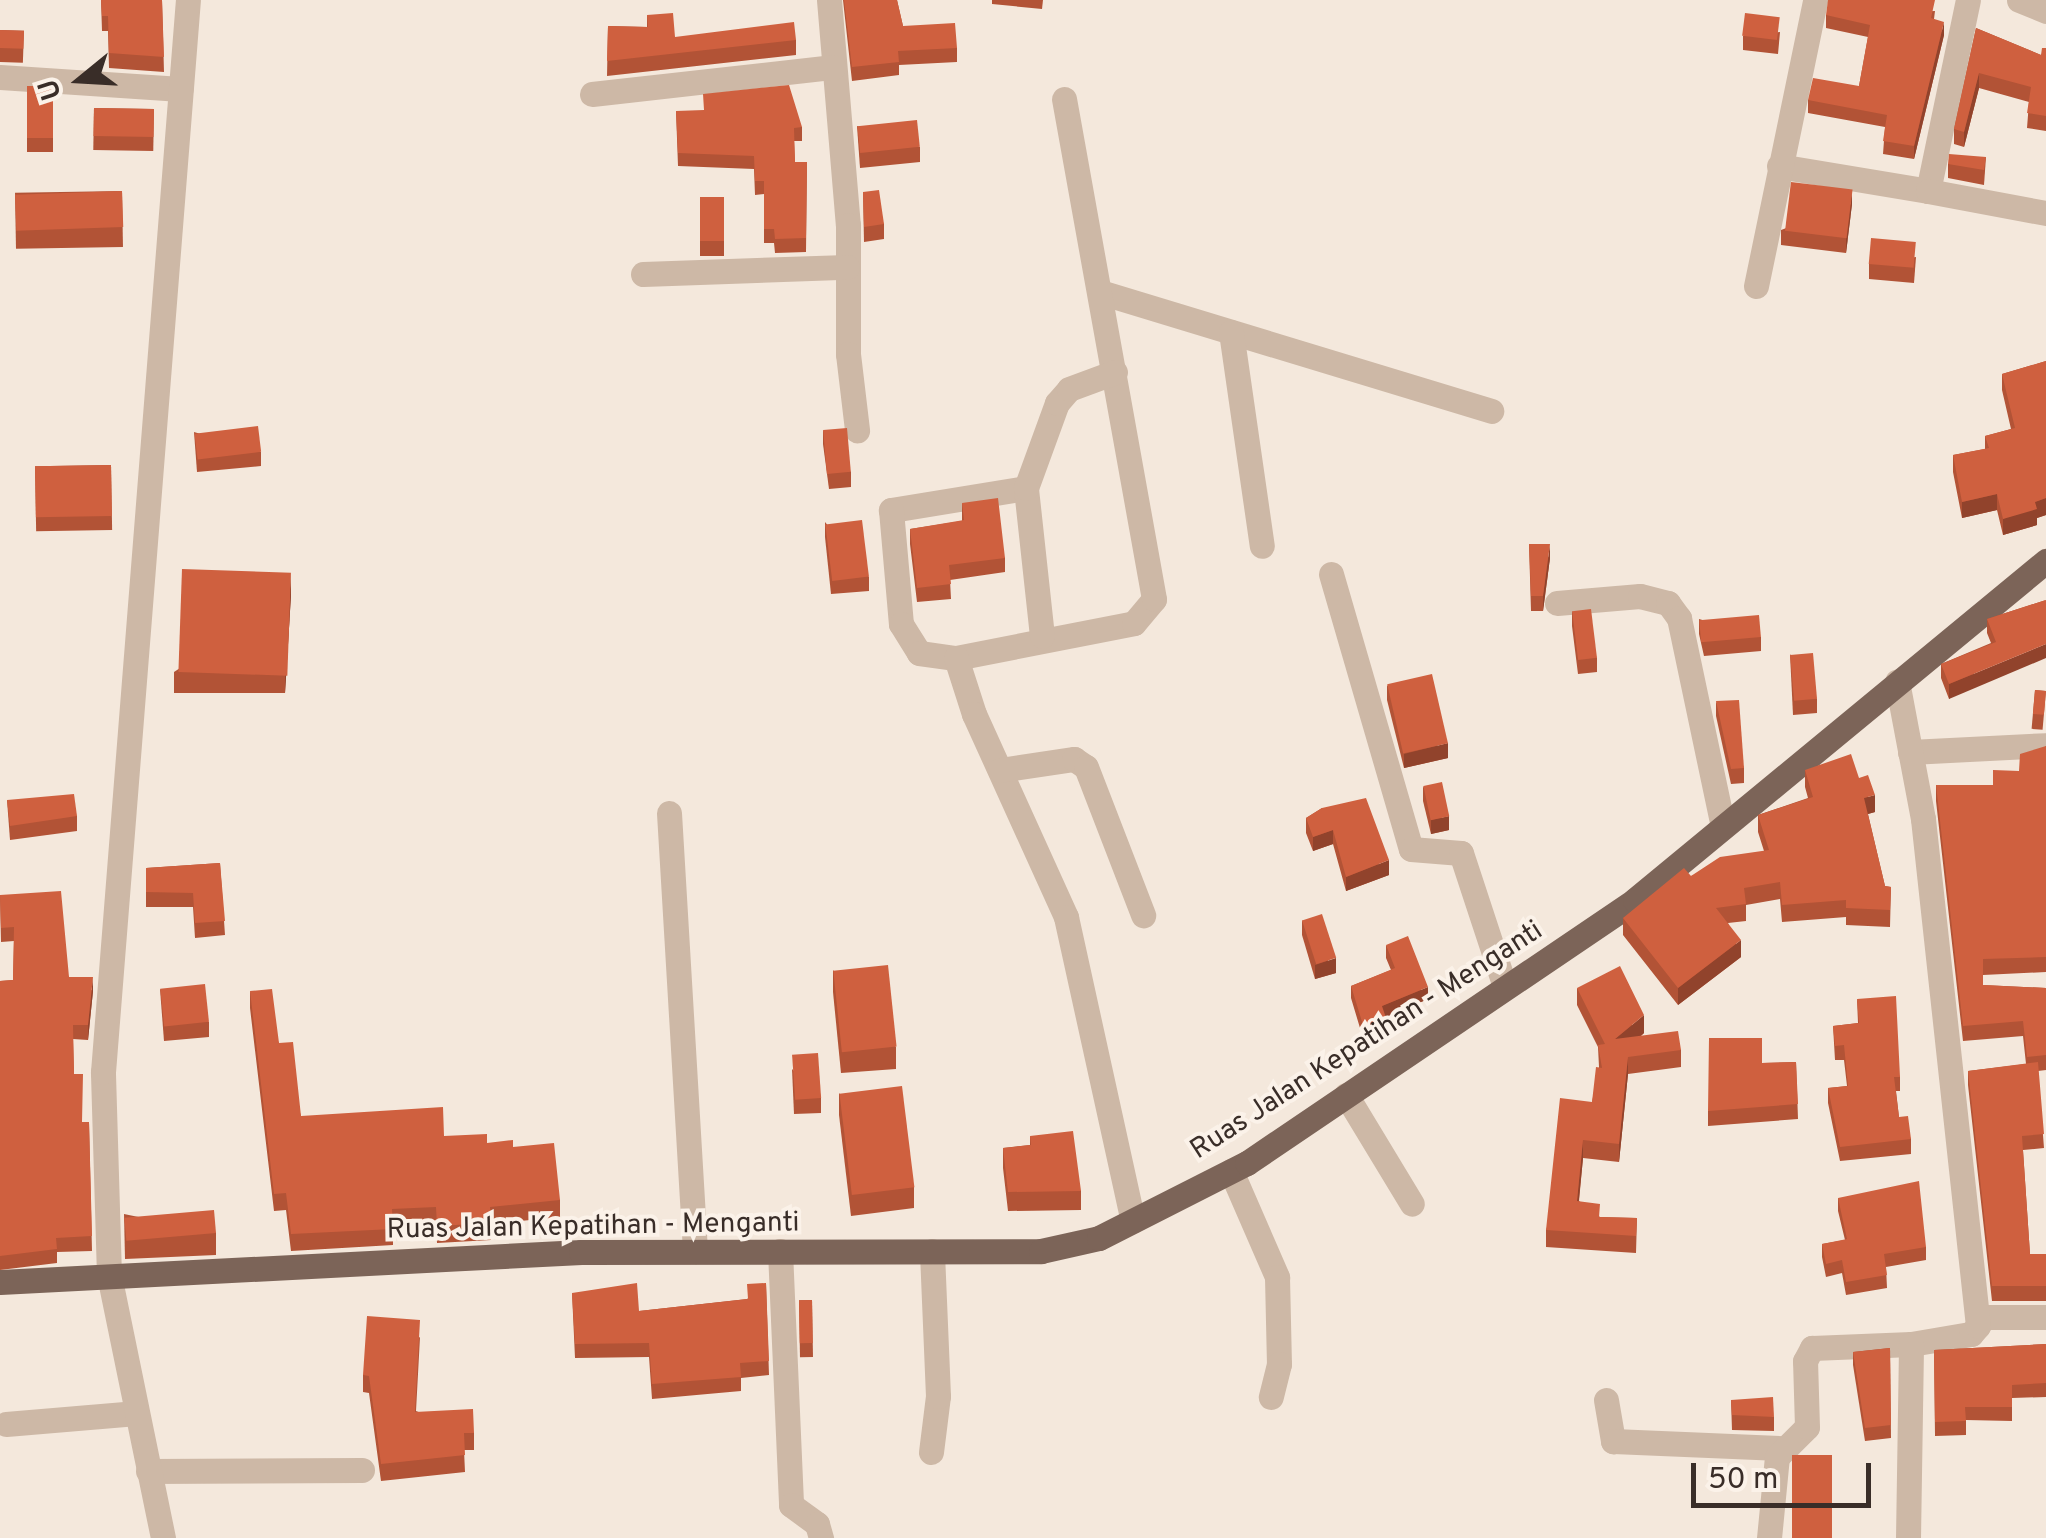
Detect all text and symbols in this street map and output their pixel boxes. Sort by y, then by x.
north arrow [30,30,130,130]
text: U [31,74,72,104]
street label: Ruas Jalan Kepatihan - Menganti [1185,914,1549,1168]
street label: Ruas Jalan Kepatihan - Menganti [386,1207,800,1247]
scale bar [1696,1443,1876,1505]
text: 50 m [1708,1462,1778,1499]

